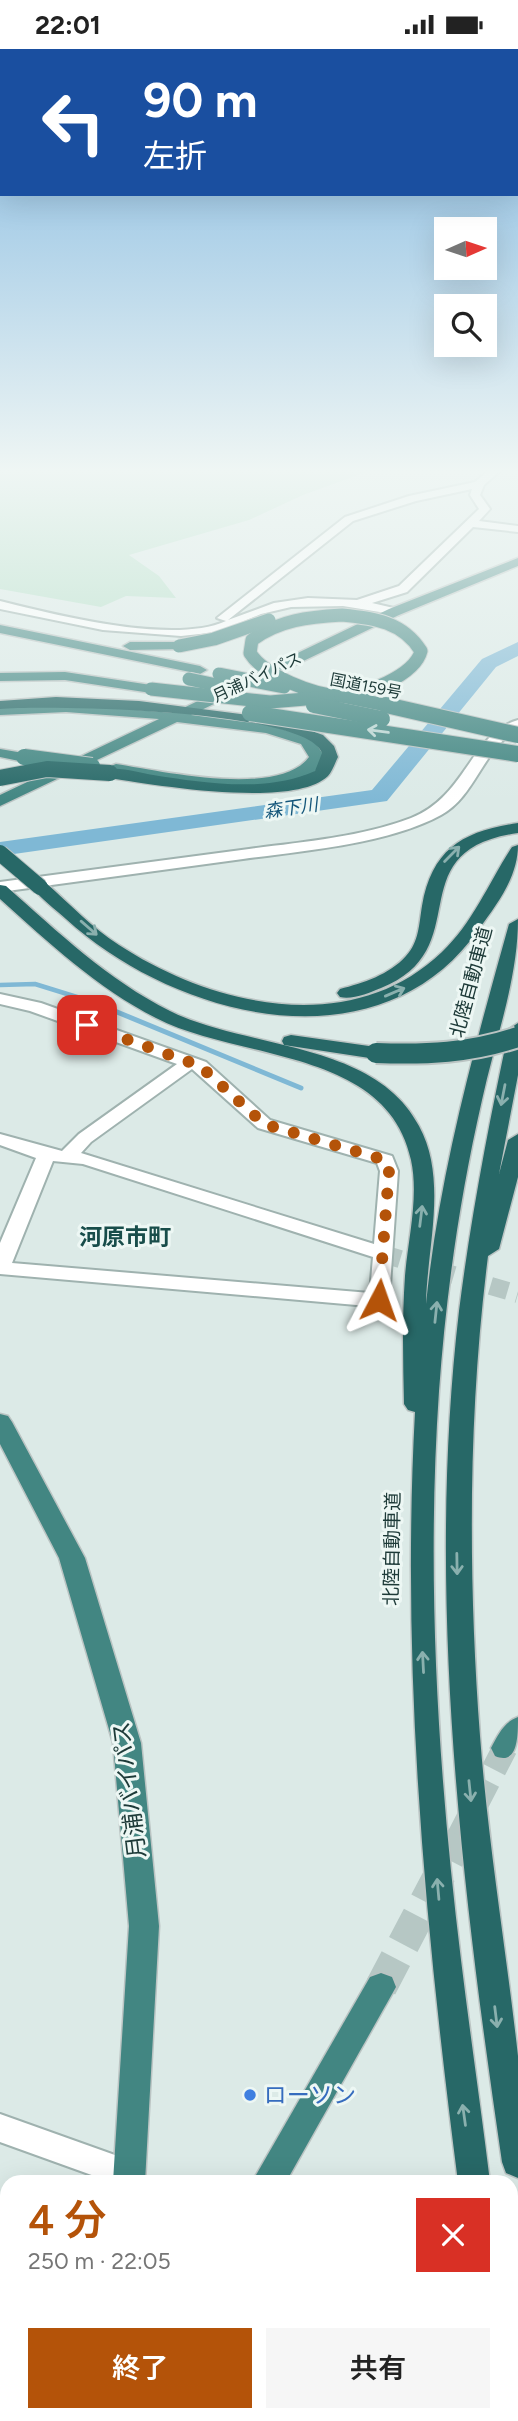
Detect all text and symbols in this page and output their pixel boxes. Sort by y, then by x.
text: 22:01 [35,9,101,41]
text: 90 m [143,70,258,129]
icon: left [28,77,119,168]
text: 左折 [143,137,207,175]
north arrow [434,217,497,280]
map controls [434,217,497,357]
button: search [434,294,497,357]
street label: 月浦バイパス [210,648,304,706]
street label: 国道159号 [328,670,404,702]
one-way arrow [367,725,390,738]
water label: 森下川 [263,793,321,823]
one-way arrow [443,846,460,863]
one-way arrow [80,920,98,936]
street label: 北陸自動車道 [445,924,497,1040]
one-way arrow [384,985,405,998]
pin [57,995,117,1055]
icon: arrive [68,1006,106,1044]
one-way arrow [495,1083,509,1106]
one-way arrow [415,1205,428,1228]
district label: 河原市町 [79,1223,171,1251]
position arrow [342,1263,416,1337]
one-way arrow [429,1302,442,1324]
street label: 北陸自動車道 [380,1492,404,1606]
one-way arrow [451,1553,464,1576]
one-way arrow [416,1651,429,1674]
street label: 月浦バイパス [107,1720,151,1860]
one-way arrow [464,1780,477,1802]
one-way arrow [431,1878,444,1901]
one-way arrow [490,2006,503,2028]
place label: ローソン [264,2081,356,2109]
marker: ローソン [242,2087,258,2103]
one-way arrow [458,2104,471,2127]
text: 4 分 [28,2195,107,2246]
button: close [416,2198,490,2272]
text: 250 m · 22:05 [28,2247,171,2275]
button: 終了 [28,2328,252,2408]
button: 共有 [266,2328,490,2408]

